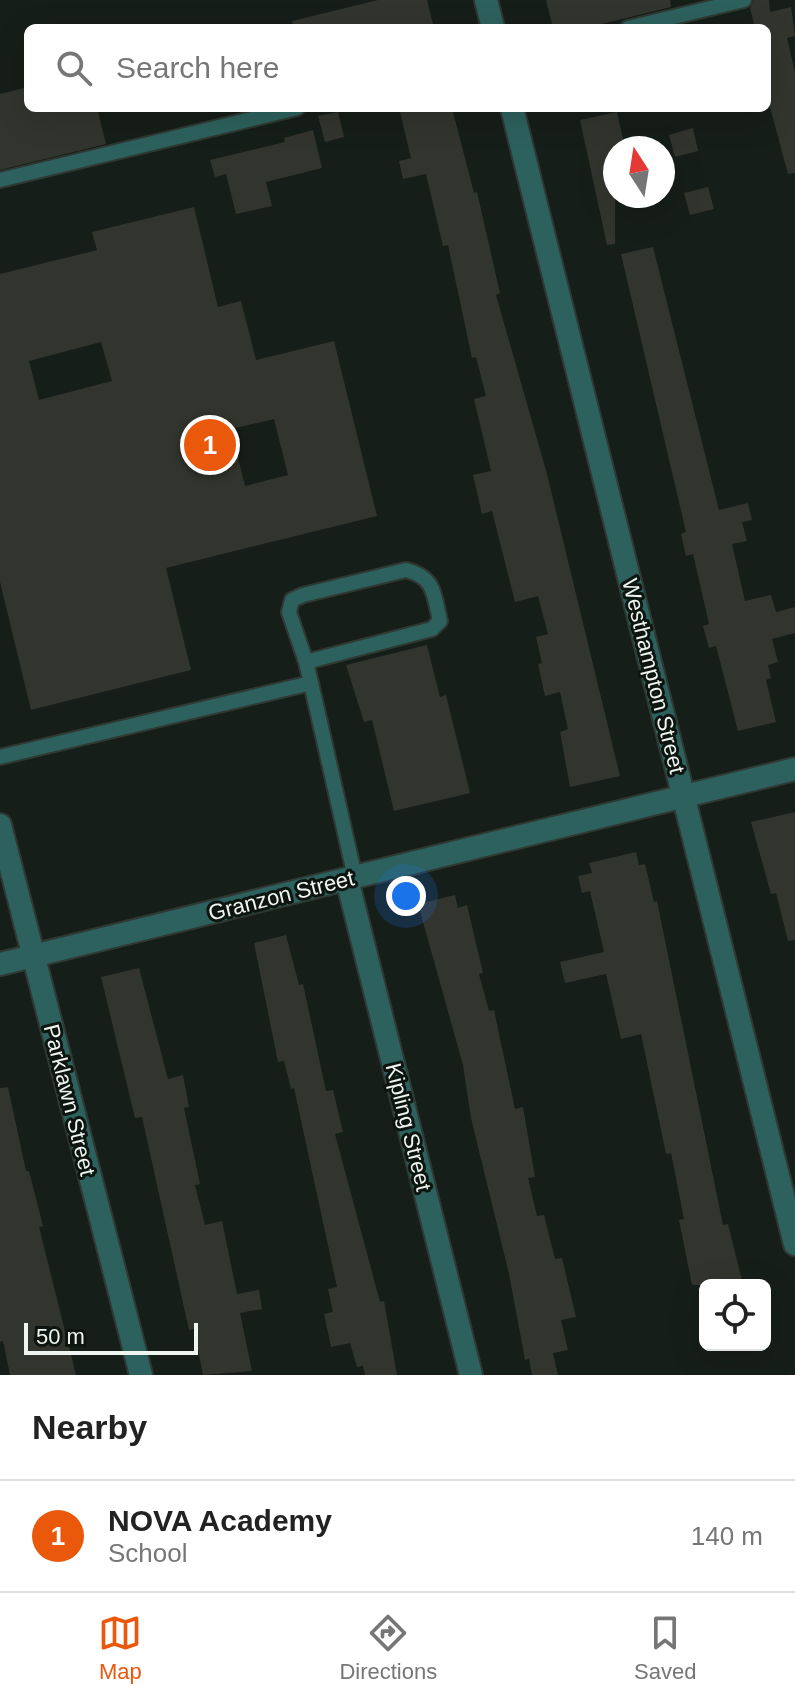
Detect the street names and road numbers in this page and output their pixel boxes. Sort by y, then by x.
street label: Westhampton Street [617,576,690,776]
street label: Granzon Street [206,865,357,926]
street label: Parklawn Street [39,1022,100,1178]
street label: Kipling Street [381,1061,436,1194]

